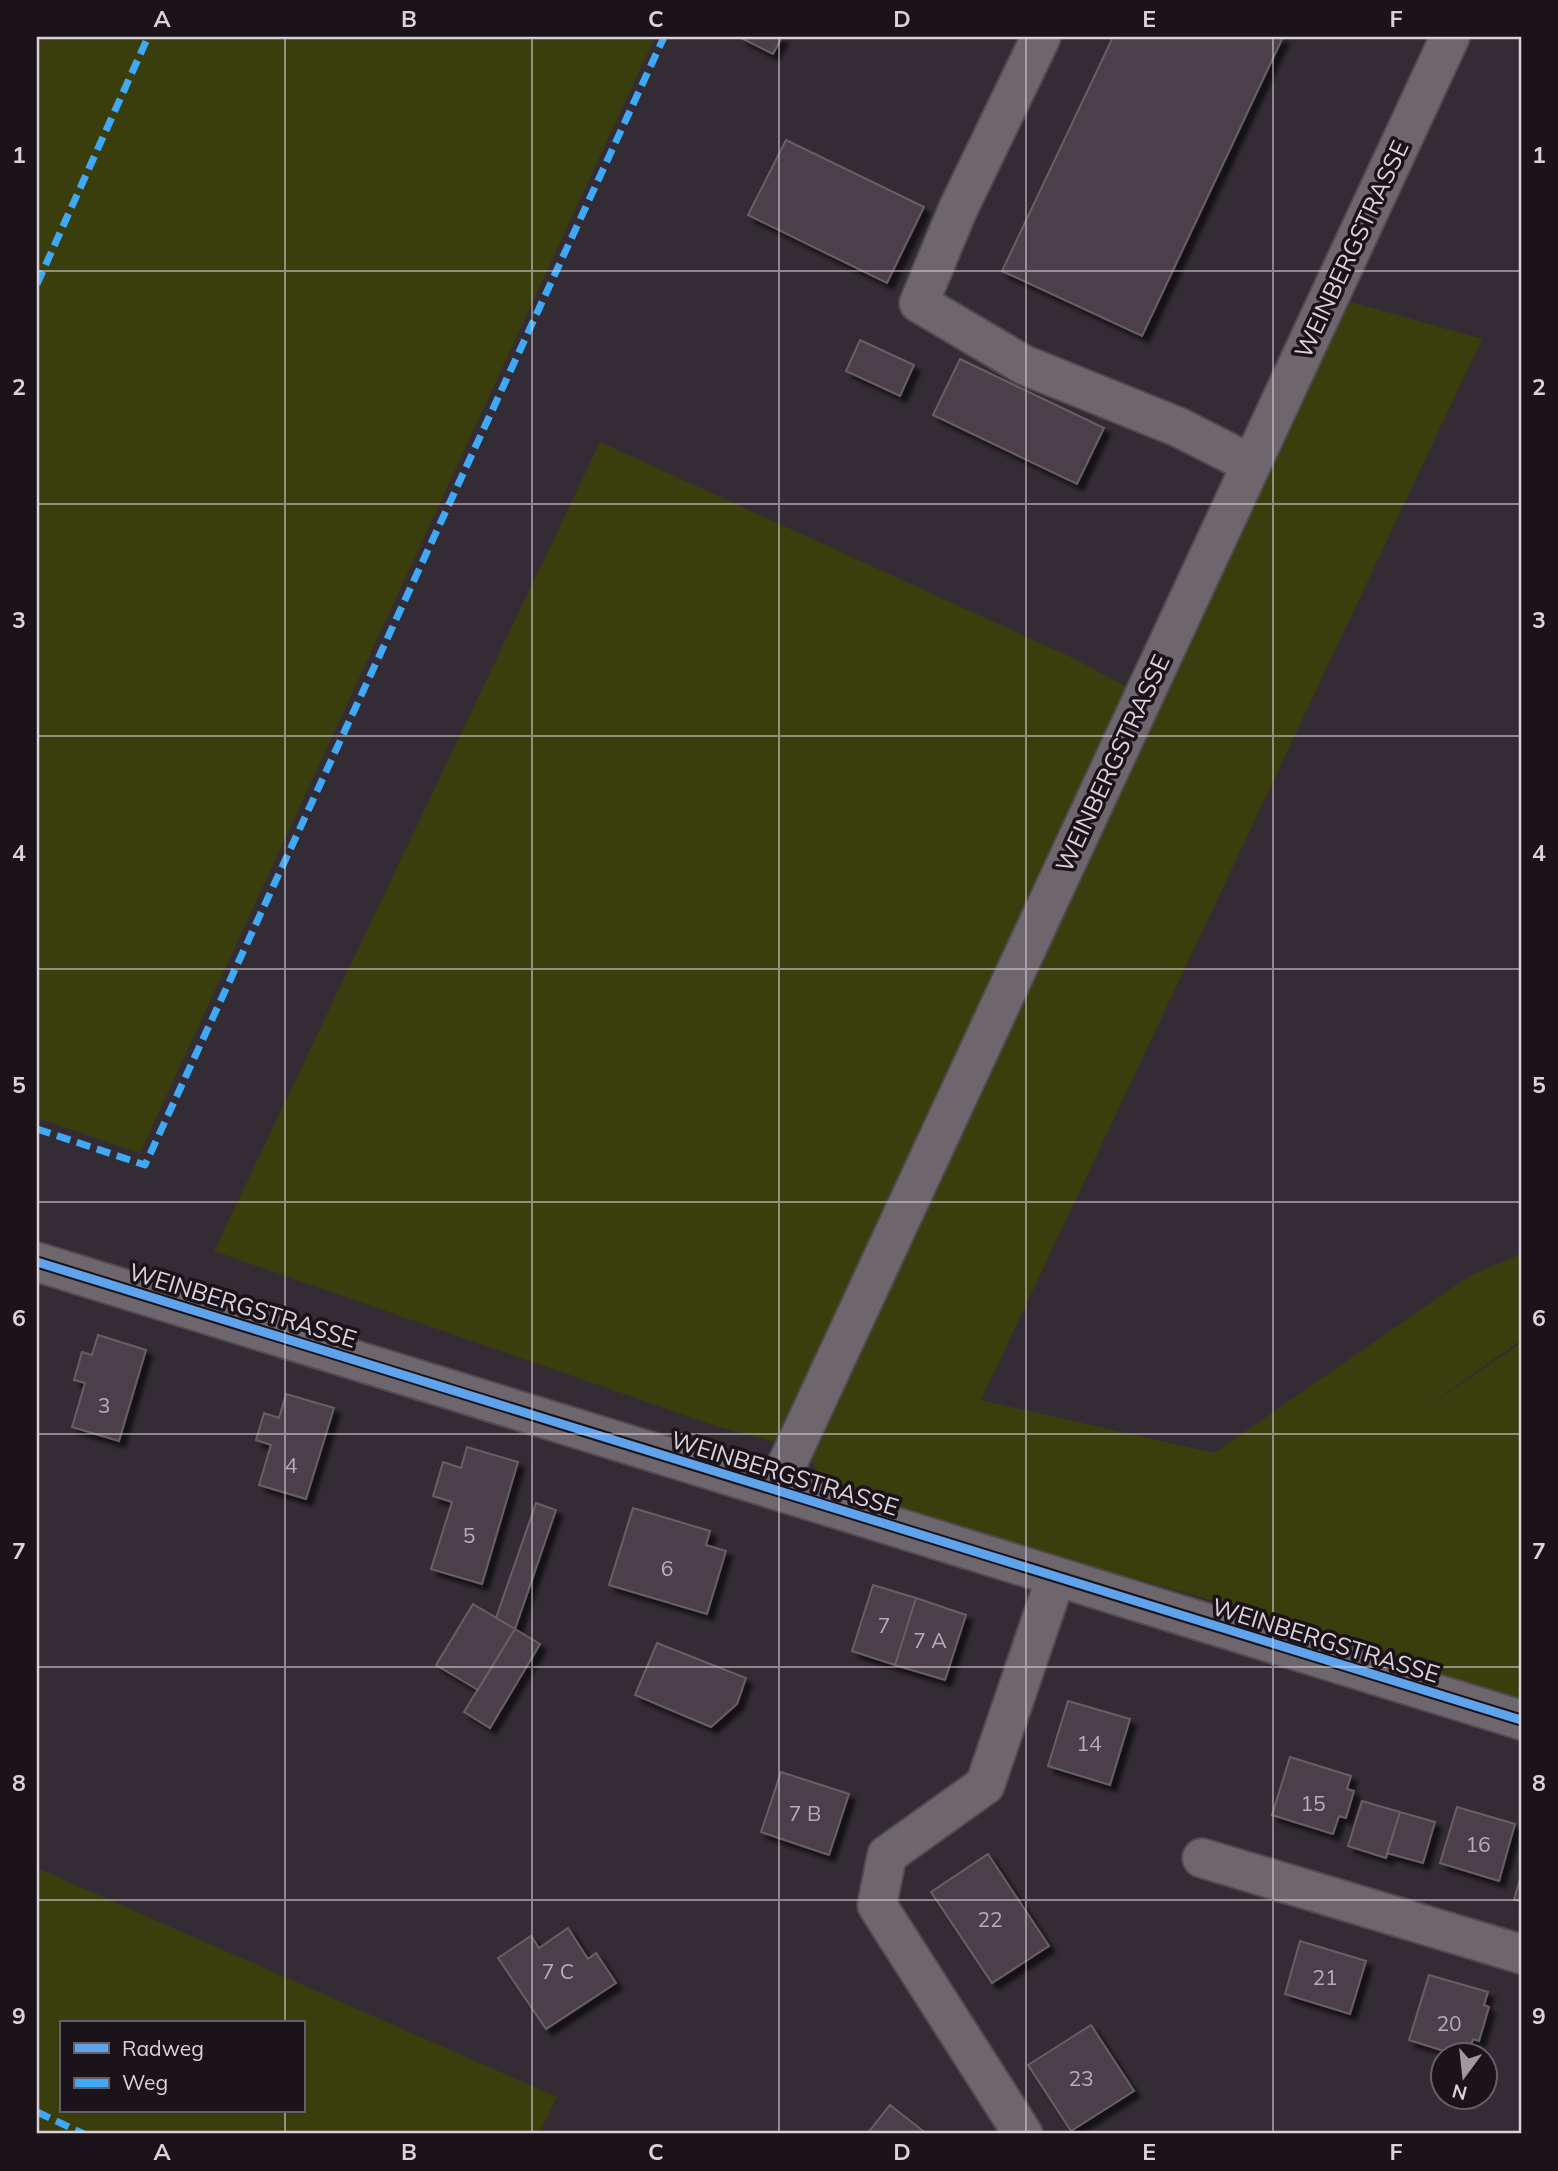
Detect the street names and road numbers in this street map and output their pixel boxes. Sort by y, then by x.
street label: WEINBERGSTRASSE [1287,136,1415,362]
street label: WEINBERGSTRASSE [1048,650,1176,876]
street label: WEINBERGSTRASSE [126,1256,360,1354]
street label: WEINBERGSTRASSE [668,1424,902,1522]
street label: WEINBERGSTRASSE [1209,1591,1443,1689]

